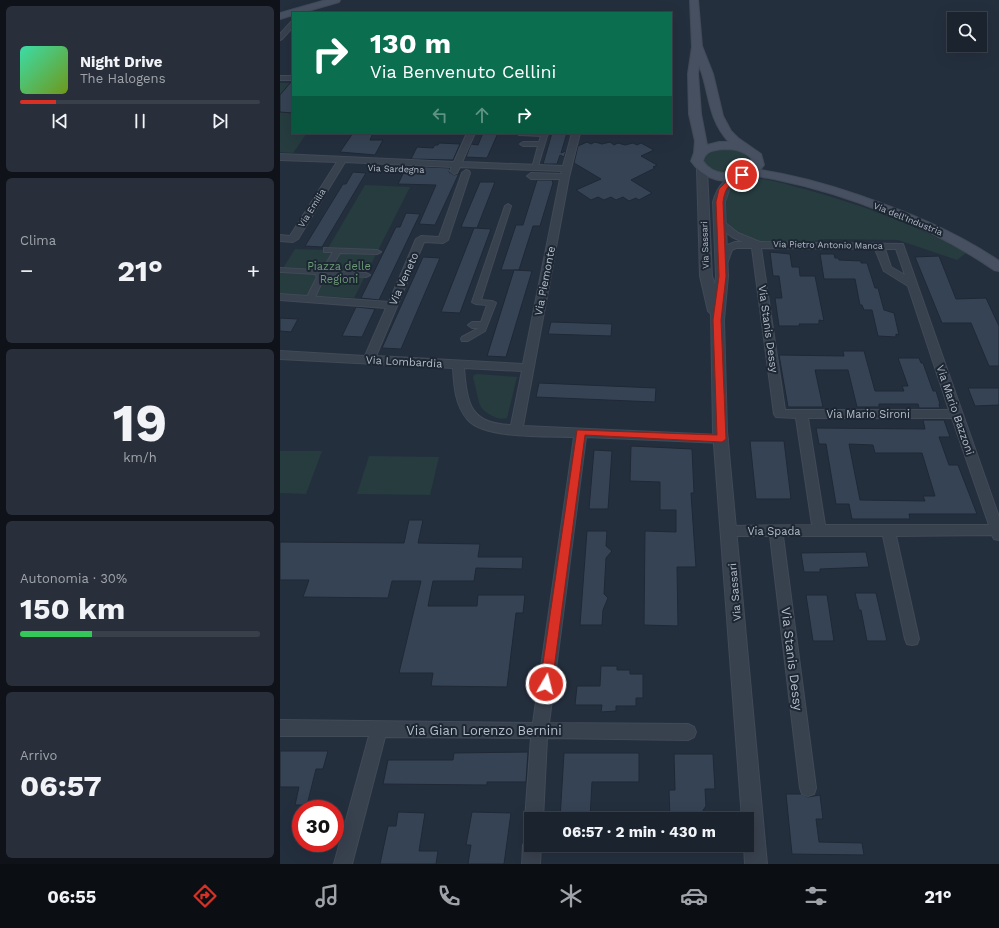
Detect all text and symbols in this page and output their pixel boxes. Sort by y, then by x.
map controls [947,12,987,52]
button: search [947,12,987,52]
text: 130 m [370,27,451,60]
icon: right [304,28,356,80]
text: Night Drive [80,53,163,71]
text: Via Benvenuto Cellini [370,61,556,82]
text: The Halogens [80,71,166,86]
icon: left [429,104,451,126]
icon: ahead [471,104,493,126]
icon: right [513,104,535,126]
icon: previous [49,110,71,132]
icon: pause [129,110,151,132]
icon: next [209,110,231,132]
pin [725,158,759,192]
street label: Via Sardegna [367,163,425,175]
icon: arrive [731,164,753,186]
street label: Via Emilia [296,187,328,229]
street label: Via dell'Industria [872,201,944,237]
street label: Via Sassari [699,221,711,269]
text: Clima [20,233,56,248]
street label: Via Pietro Antonio Manca [773,239,883,251]
street label: Via Piemonte [532,245,558,317]
street label: Via Veneto [387,251,421,307]
text: 21° [117,253,163,288]
text: − [20,258,33,283]
text: + [247,258,260,283]
park label: Piazza delle Regioni [307,260,371,286]
street label: Via Stanis Dessy [755,284,781,374]
street label: Via Lombardia [365,354,443,370]
street label: Via Mario Bazzoni [933,363,977,457]
text: 19 [113,393,167,454]
street label: Via Mario Sironi [826,408,910,421]
text: km/h [123,450,157,465]
street label: Via Spada [747,525,801,538]
street label: Via Sassari [726,562,744,622]
text: Autonomia · 30% [20,571,127,586]
text: 150 km [20,591,125,626]
street label: Via Stanis Dessy [778,606,806,712]
position arrow [525,663,567,705]
street label: Via Gian Lorenzo Bernini [406,723,562,738]
text: Arrivo [20,748,57,763]
text: 06:57 [20,768,102,803]
speed limit sign: 30 [292,800,344,852]
text: 06:57 · 2 min · 430 m [562,823,716,841]
icon: directions [191,882,219,910]
icon: music [313,882,341,910]
icon: phone [435,882,463,910]
icon: climate [557,882,585,910]
icon: car [680,882,708,910]
icon: filters [802,882,830,910]
text: 06:55 [47,886,96,907]
text: 21° [924,886,952,907]

